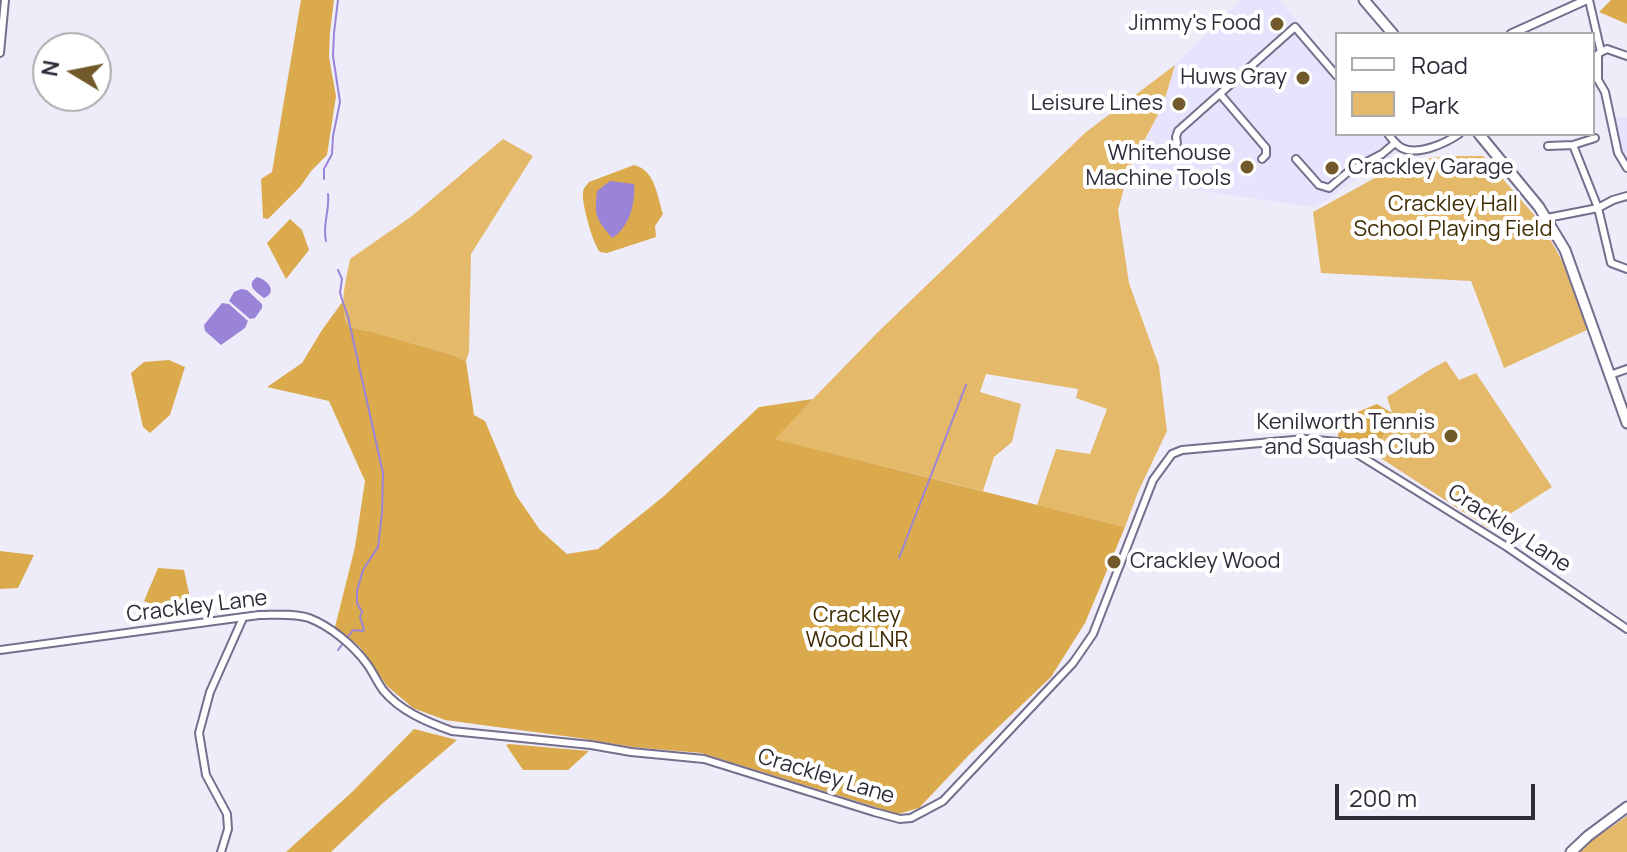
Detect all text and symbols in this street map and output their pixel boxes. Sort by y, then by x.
place label: Jimmy's Food [1128,11,1261,37]
marker: Jimmy's Food [1268,15,1286,33]
north arrow [32,32,112,112]
legend [1335,32,1595,136]
text: Road [1411,48,1468,81]
text: N [34,58,66,79]
place label: Huws Gray [1180,65,1287,91]
marker: Huws Gray [1294,69,1312,87]
text: Park [1411,88,1459,121]
place label: Leisure Lines [1030,91,1163,117]
marker: Leisure Lines [1170,95,1188,113]
place label: Whitehouse Machine Tools [1086,141,1231,192]
place label: Crackley Garage [1348,155,1514,181]
marker: Whitehouse Machine Tools [1238,158,1256,176]
marker: Crackley Garage [1323,159,1341,177]
park label: Crackley Hall School Playing Field [1354,192,1552,244]
place label: Kenilworth Tennis and Squash Club [1257,410,1435,462]
marker: Kenilworth Tennis and Squash Club [1442,427,1460,445]
street label: Crackley Lane [1442,479,1576,579]
place label: Crackley Wood [1130,549,1281,575]
marker: Crackley Wood [1105,553,1123,571]
street label: Crackley Lane [125,585,269,629]
park label: Crackley Wood LNR [806,603,908,654]
street label: Crackley Lane [754,744,898,810]
scale bar [1339,768,1539,818]
text: 200 m [1349,781,1417,814]

